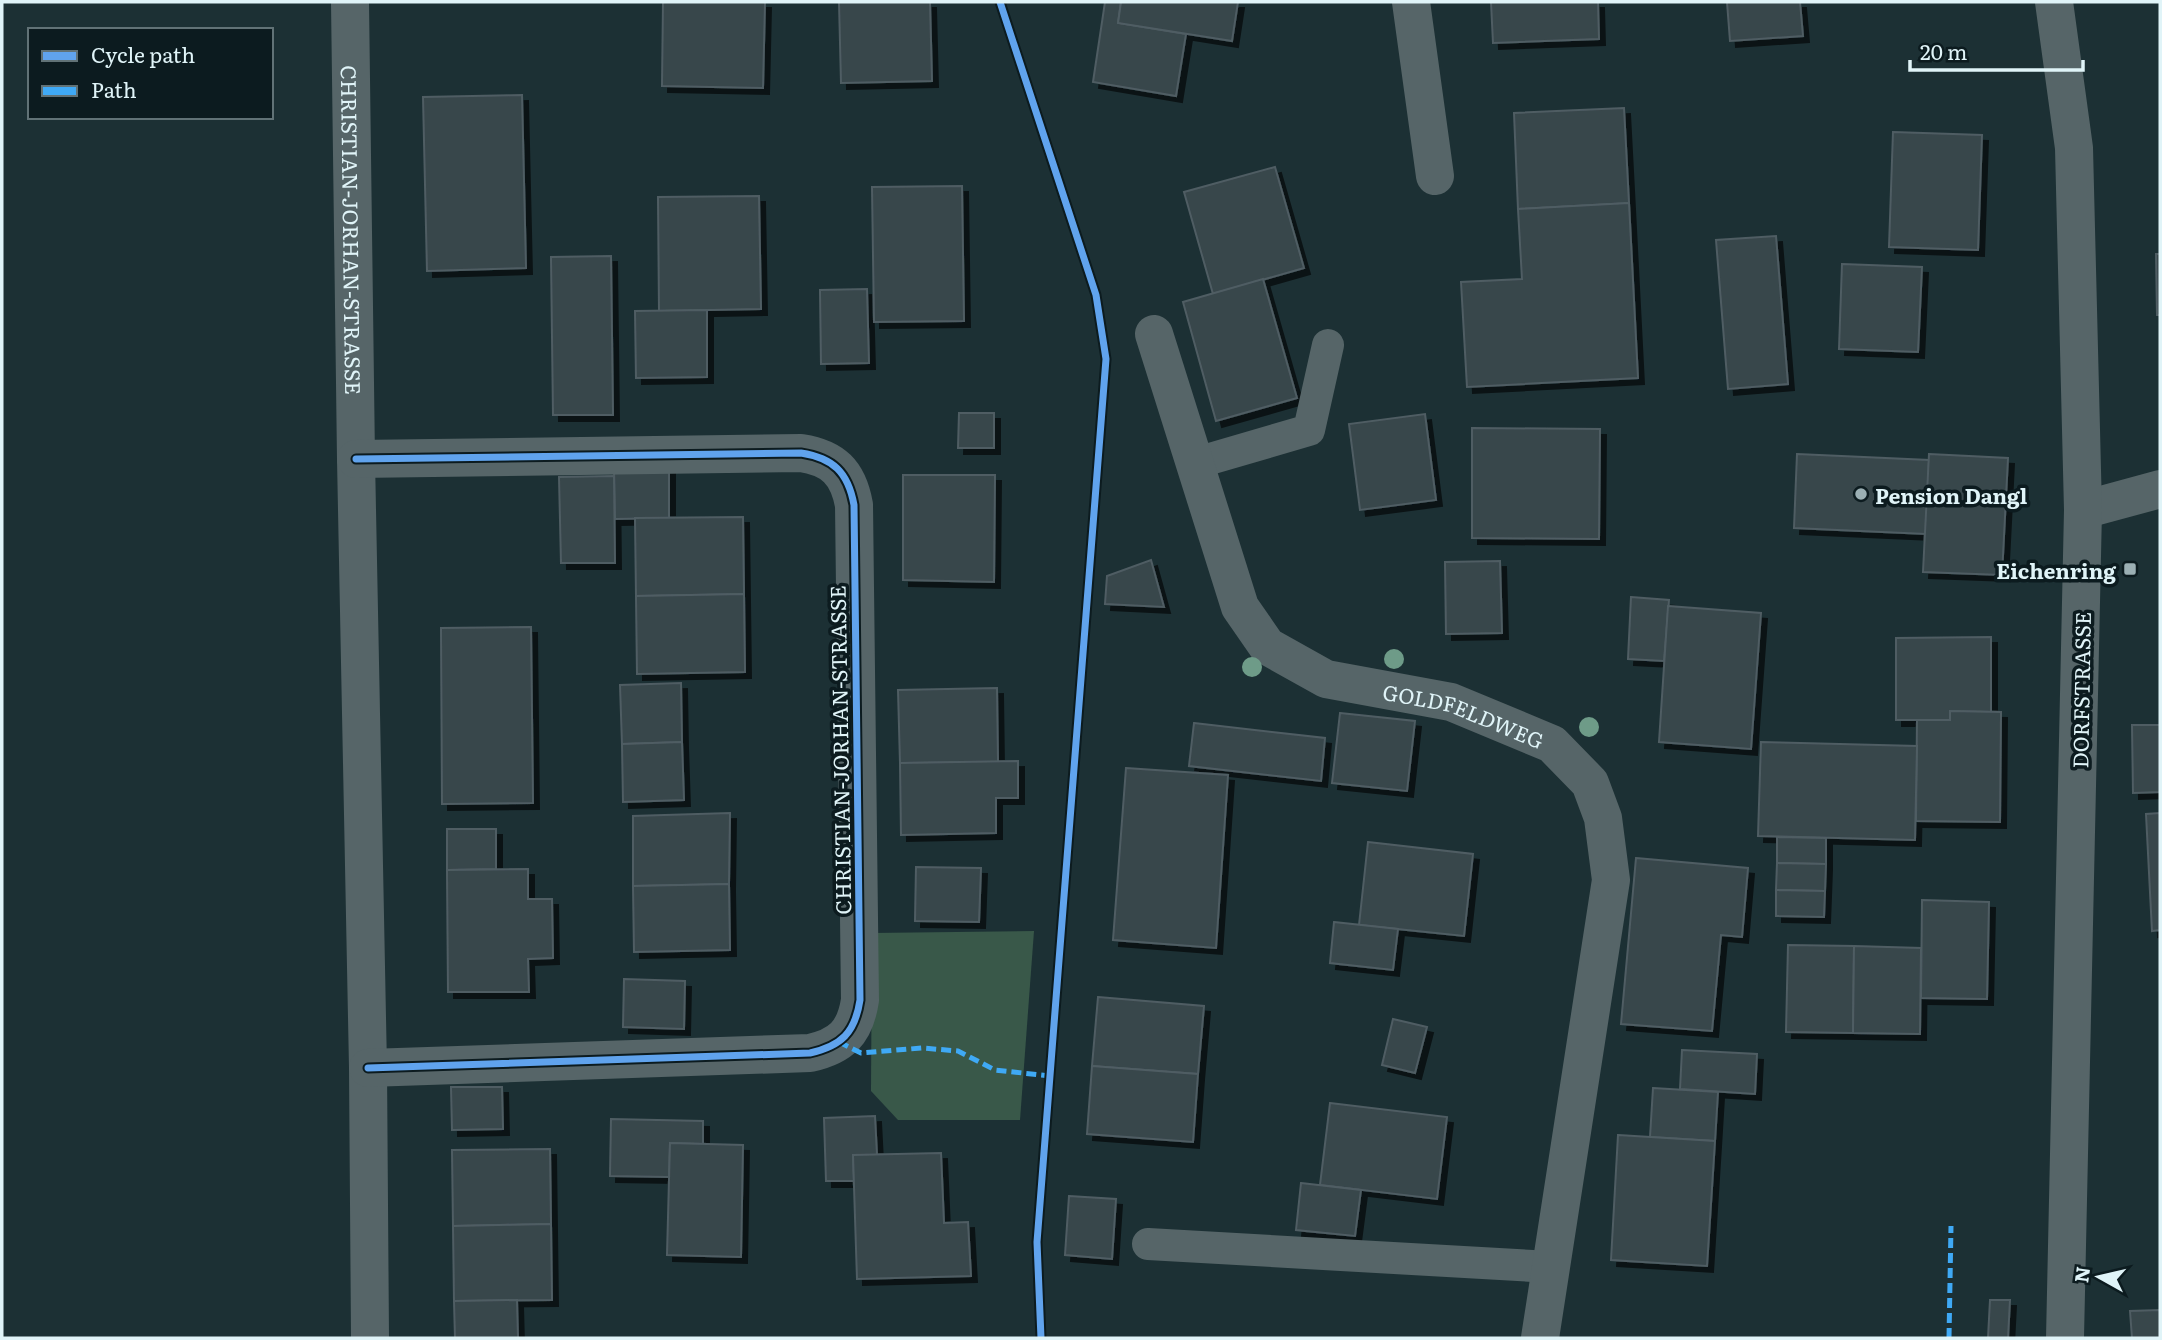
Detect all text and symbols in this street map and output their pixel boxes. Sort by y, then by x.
legend [28,28,273,119]
scale bar [1910,28,2083,72]
text: 20 m [1920,35,1967,66]
text: Cycle path [91,38,195,69]
street label: CHRISTIAN-JORHAN-STRASSE [335,65,371,395]
text: Path [91,73,137,104]
place label: Pension Dangl [1875,479,2028,510]
marker: Pension Dangl [1853,486,1869,502]
place label: Eichenring [1996,554,2116,585]
marker: Eichenring [2122,561,2138,577]
street label: CHRISTIAN-JORHAN-STRASSE [821,585,857,915]
street label: DORFSTRASSE [2063,611,2097,769]
street label: GOLDFELDWEG [1381,674,1549,755]
north arrow [2064,1242,2134,1312]
text: N [2066,1265,2096,1284]

